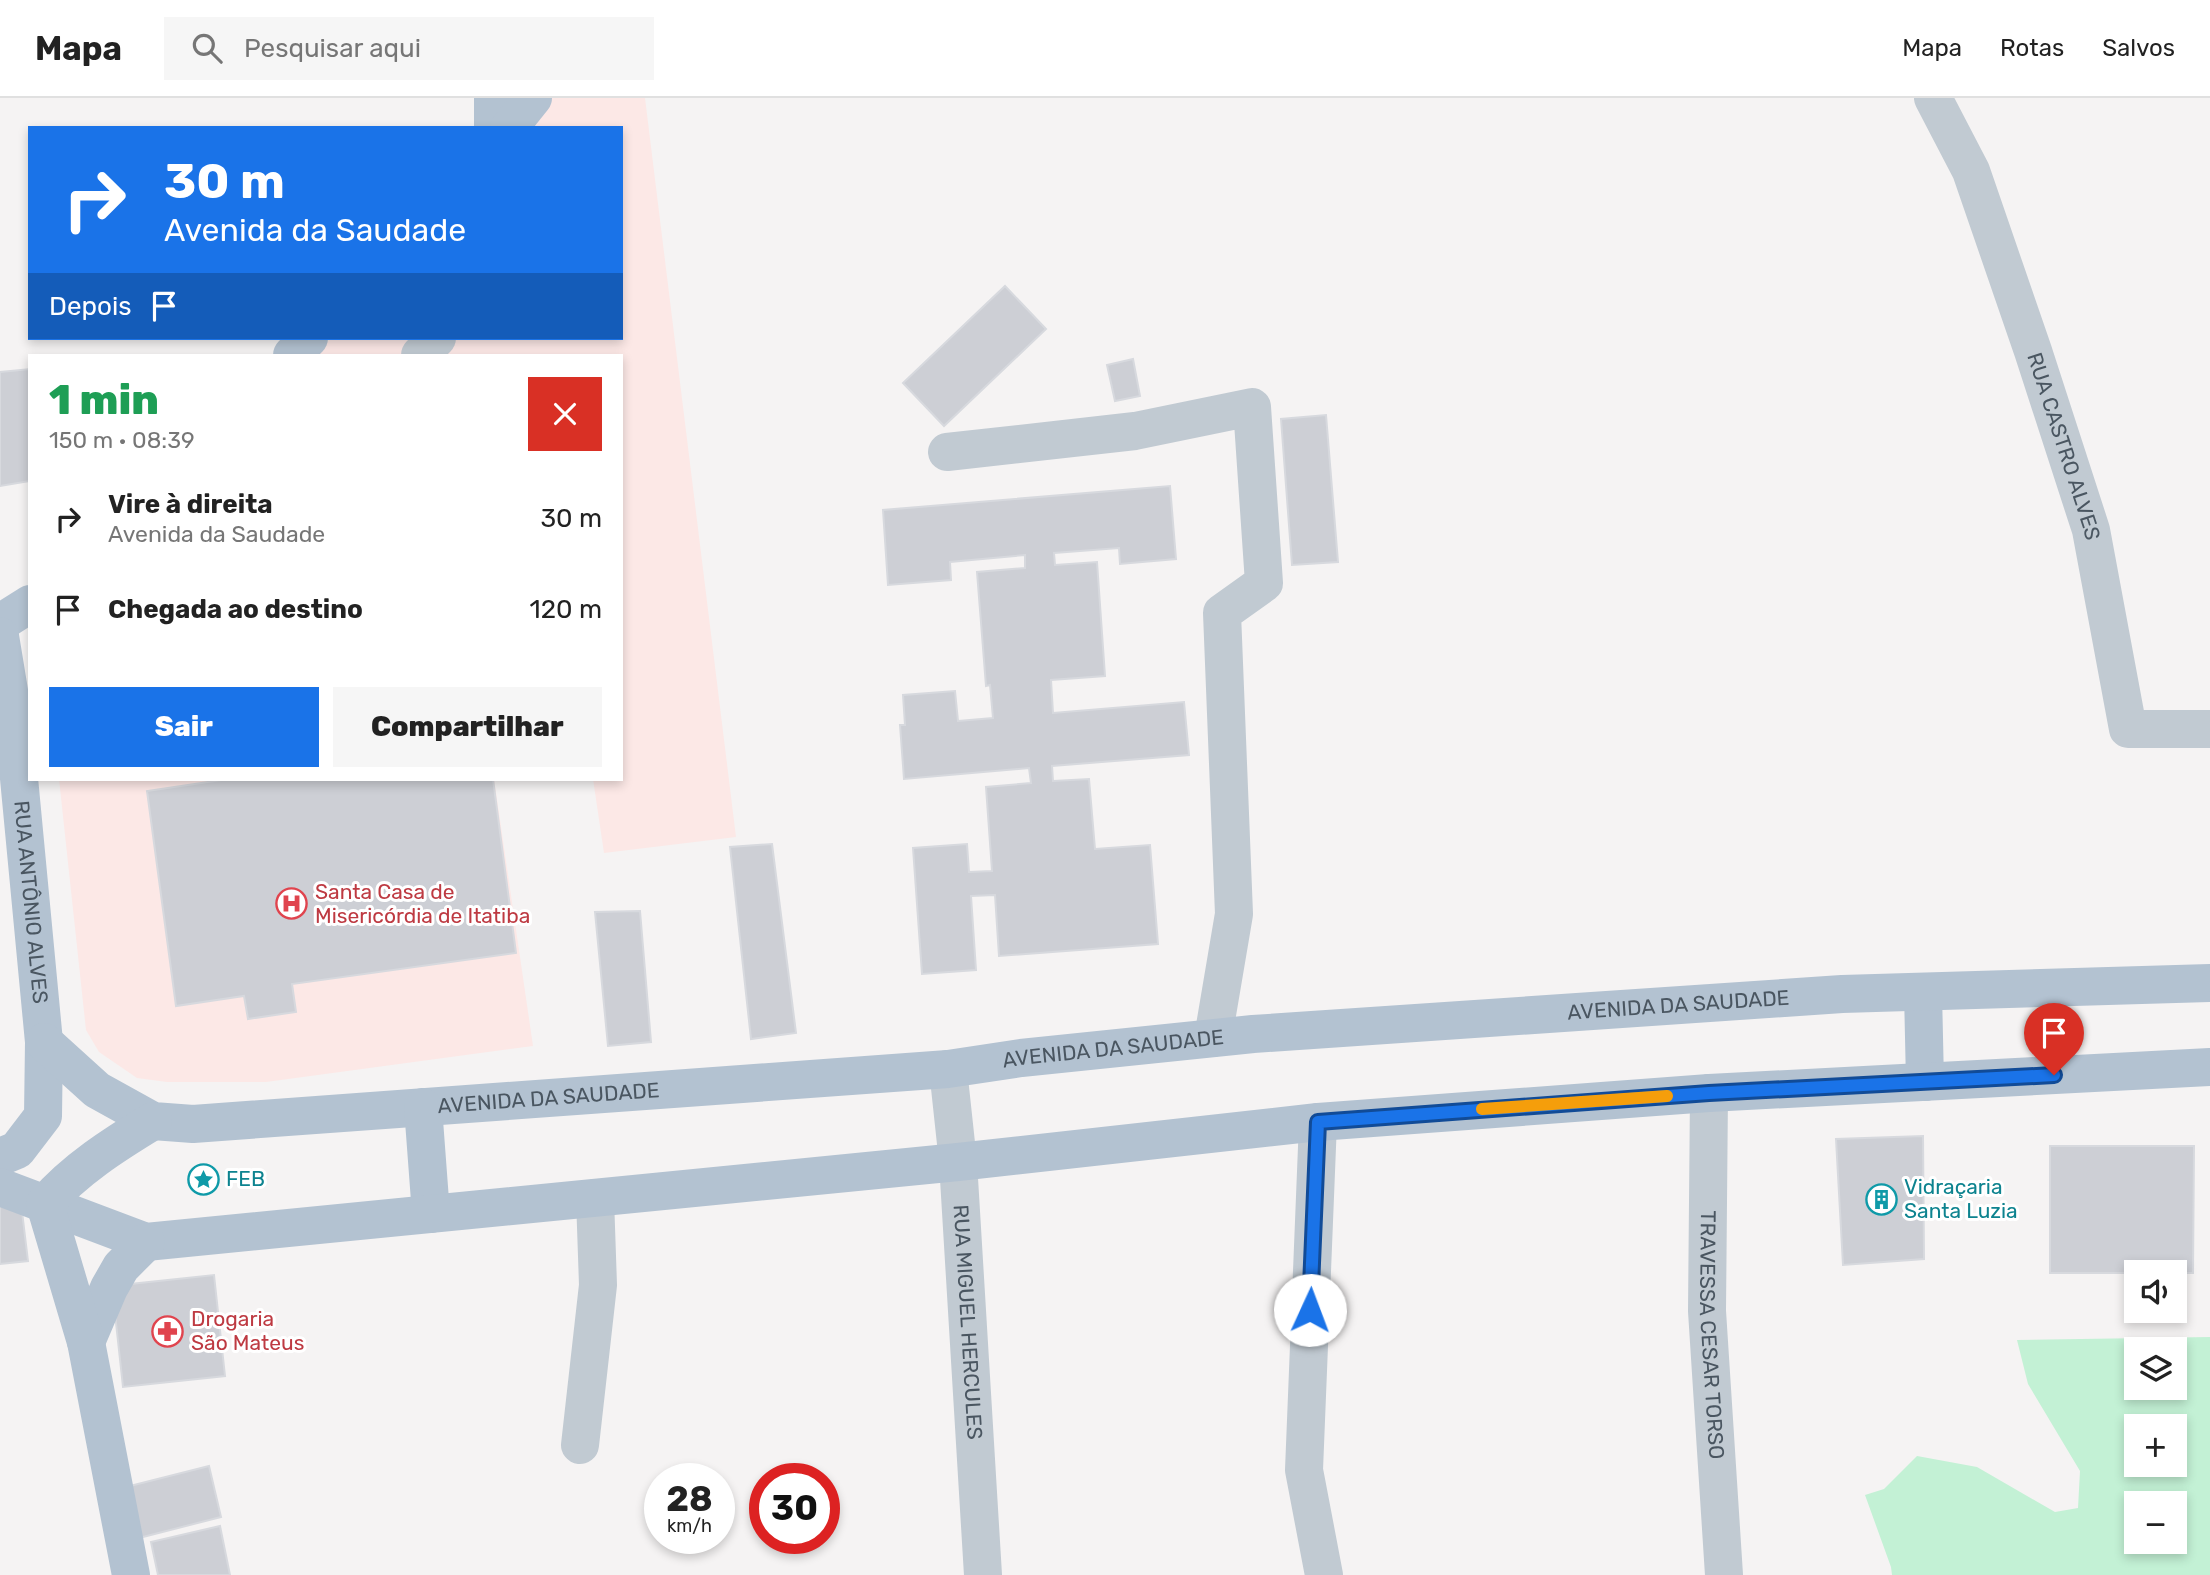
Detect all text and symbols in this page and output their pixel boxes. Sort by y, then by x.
search box [164,17,654,80]
text: Mapa [35,29,122,68]
icon: search [188,29,226,67]
text: Pesquisar aqui [244,33,421,64]
text: Mapa [1902,34,1962,62]
text: Rotas [2000,34,2064,62]
text: Salvos [2102,34,2175,62]
text: 30 m [164,152,285,210]
icon: right [49,154,140,245]
text: Avenida da Saudade [164,211,466,249]
icon: arrive [145,287,183,325]
text: Depois [49,291,131,322]
street label: RUA CASTRO ALVES [2022,349,2106,542]
text: 1 min [49,375,159,425]
button: close [528,377,602,451]
text: 150 m · 08:39 [49,426,195,454]
text: Vire à direita [108,489,273,520]
icon: right [49,500,87,538]
text: 30 m [540,503,602,534]
text: Avenida da Saudade [108,520,325,548]
icon: arrive [49,591,87,629]
text: Chegada ao destino [108,594,363,625]
text: 120 m [530,594,602,625]
button: Sair [49,687,319,767]
button: Compartilhar [333,687,602,767]
street label: RUA ANTÔNIO ALVES [9,799,53,1005]
place label: Santa Casa de Misericórdia de Itatiba [315,879,530,928]
hospital icon: Santa Casa de Misericórdia de Itatiba [275,887,309,921]
street label: AVENIDA DA SAUDADE [1566,985,1790,1025]
pin [2024,1003,2084,1075]
icon: arrive [2035,1014,2073,1052]
street label: AVENIDA DA SAUDADE [1001,1024,1225,1073]
street label: AVENIDA DA SAUDADE [436,1077,660,1118]
place icon: FEB [186,1162,220,1196]
place label: FEB [226,1166,265,1191]
place label: Vidraçaria Santa Luzia [1904,1174,2018,1223]
building icon: Vidraçaria Santa Luzia [1864,1182,1898,1216]
street label: RUA MIGUEL HERCULES [949,1204,988,1440]
street label: TRAVESSA CESAR TORSO [1695,1210,1730,1460]
map controls [2124,1260,2187,1554]
button: sound [2124,1260,2187,1323]
position arrow [1273,1273,1347,1347]
place label: Drogaria São Mateus [191,1306,304,1355]
pharmacy icon: Drogaria São Mateus [151,1314,185,1348]
button: layers [2124,1337,2187,1400]
button: + [2124,1414,2187,1477]
speed limit sign: 30 [749,1463,840,1554]
text: 28 [666,1478,713,1520]
button: − [2124,1491,2187,1554]
text: km/h [667,1515,712,1537]

